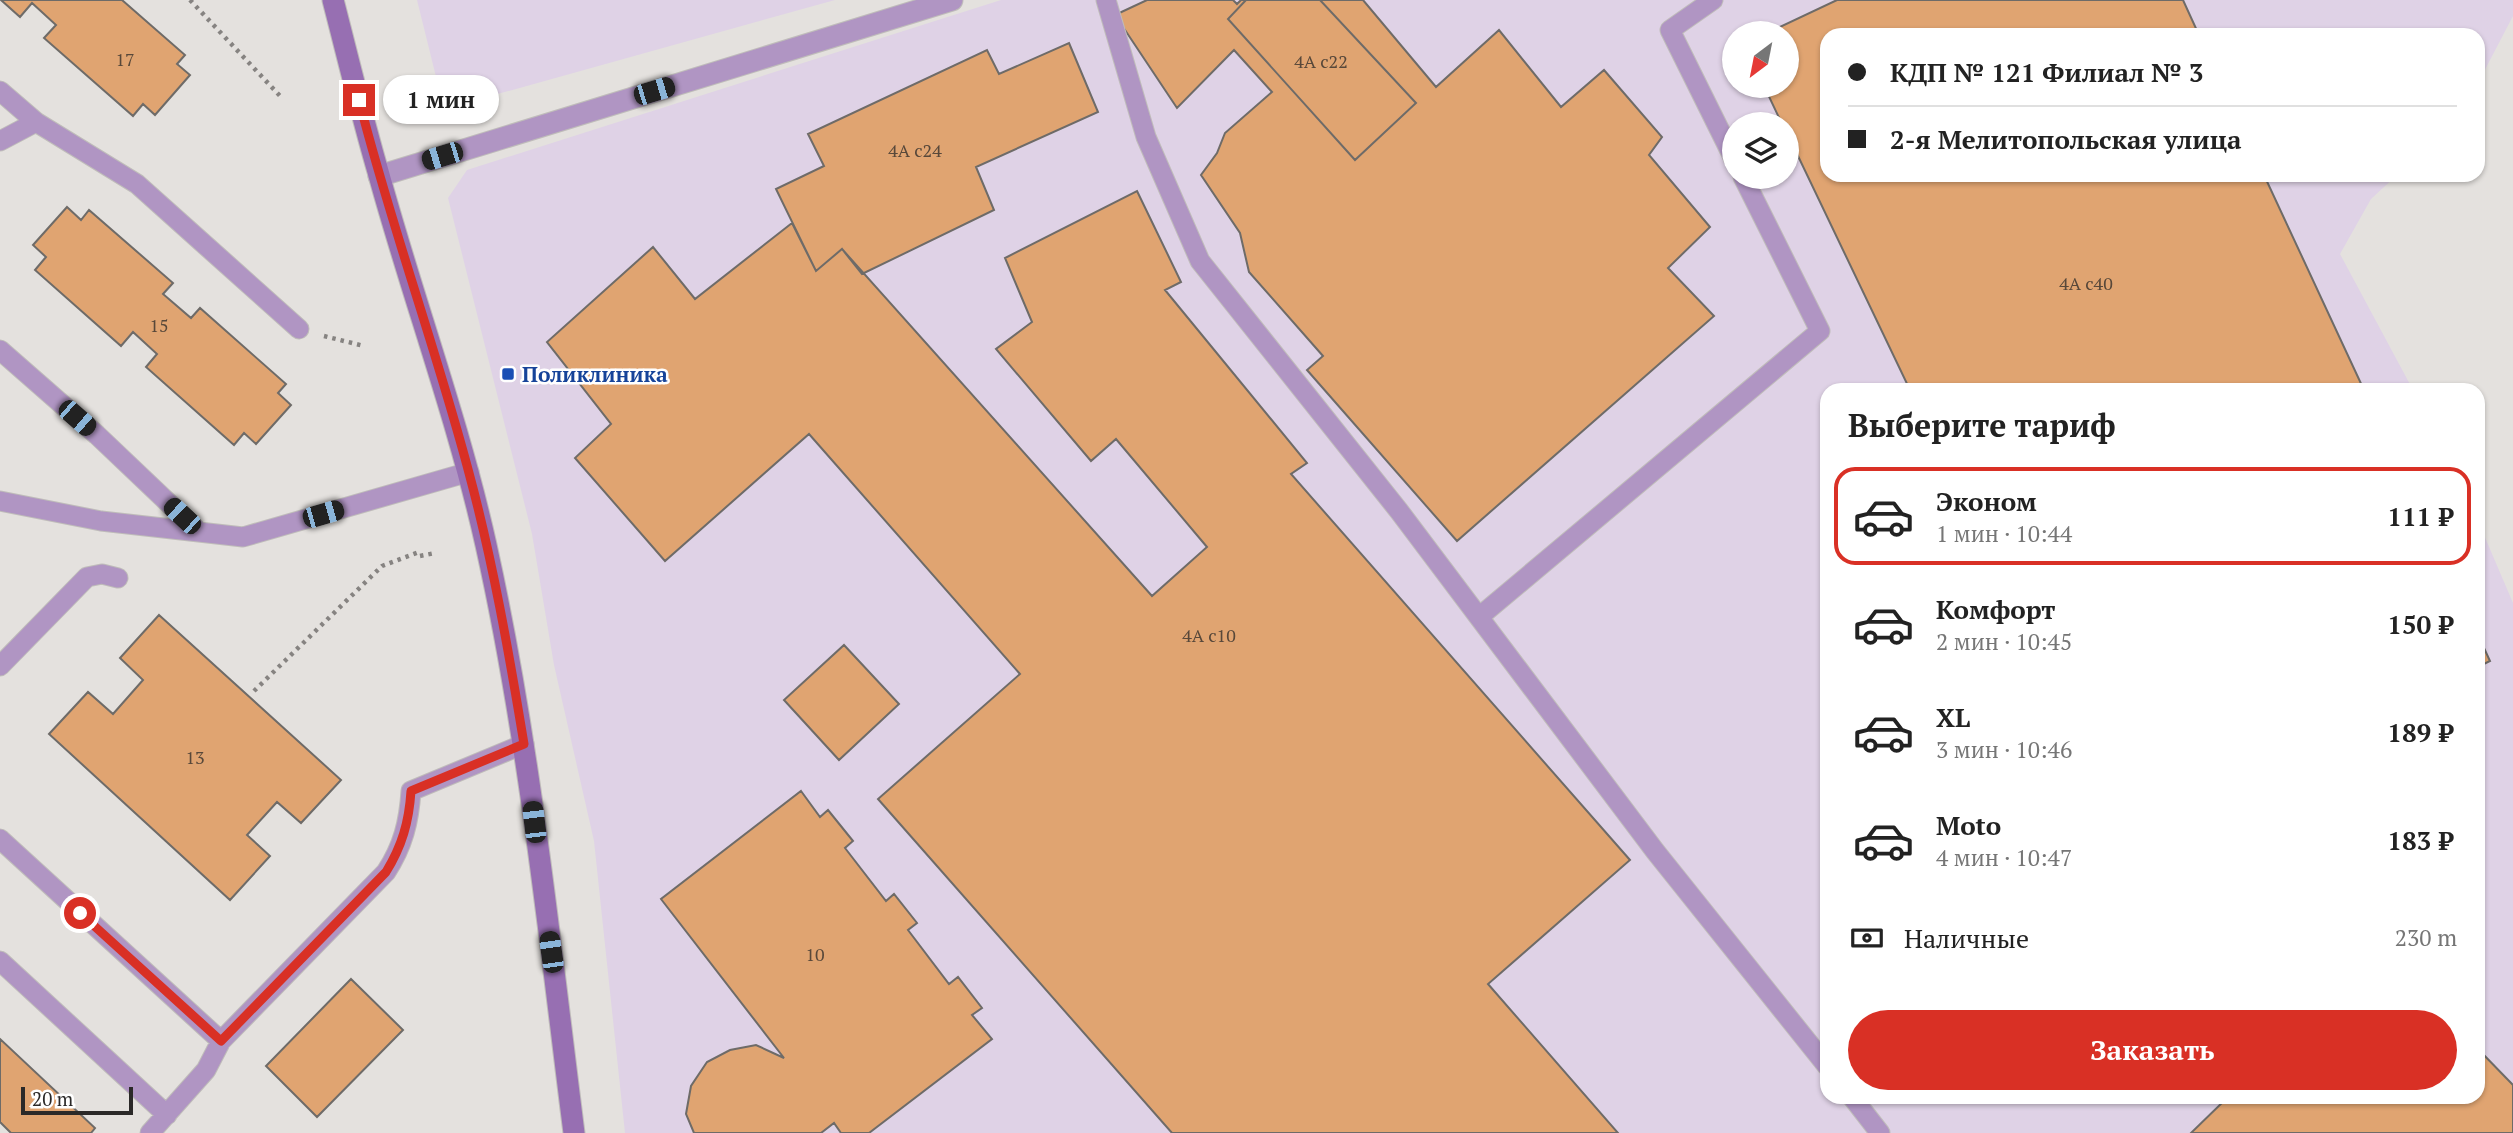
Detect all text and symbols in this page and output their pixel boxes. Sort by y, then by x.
north arrow [1722,21,1799,98]
map controls [1722,21,1799,189]
house number: 17 [115,47,135,71]
house number: 4А с22 [1294,49,1348,73]
text: КДП № 121 Филиал № 3 [1890,55,2204,89]
car [631,75,678,107]
callout: 1 мин [384,76,499,124]
route end [343,84,375,116]
text: 1 мин [407,84,475,115]
button: layers [1722,112,1799,189]
text: 2-я Мелитопольская улица [1890,122,2242,156]
house number: 4А с24 [888,138,942,162]
car [419,140,466,172]
house number: 4А с40 [2059,271,2113,295]
house number: 15 [149,313,169,337]
place label: Поликлиника [522,360,668,388]
marker: Поликлиника [500,366,516,382]
car [55,396,100,440]
text: Выберите тариф [1848,404,2116,446]
text: Эконом [1936,484,2037,518]
icon: car [1852,485,1915,548]
car [160,494,205,538]
car [300,498,347,530]
text: 111 ₽ [2387,499,2453,533]
text: 1 мин · 10:44 [1936,518,2072,549]
text: Комфорт [1936,592,2055,626]
icon: car [1852,593,1915,656]
text: 150 ₽ [2387,607,2453,641]
house number: 4А с10 [1182,623,1236,647]
text: 2 мин · 10:45 [1936,626,2072,657]
text: XL [1936,700,1970,734]
icon: car [1852,701,1915,764]
text: 189 ₽ [2387,715,2453,749]
text: 3 мин · 10:46 [1936,734,2072,765]
house number: 13 [185,745,205,769]
car [522,800,547,844]
text: Moto [1936,808,2001,842]
icon: car [1852,809,1915,872]
text: 183 ₽ [2387,823,2453,857]
text: 4 мин · 10:47 [1936,842,2072,873]
route start [64,897,96,929]
icon: cash [1848,919,1886,957]
text: Наличные [1904,921,2029,955]
text: 230 m [2395,922,2457,953]
car [538,930,565,974]
house number: 10 [805,942,825,966]
button: Заказать [1848,1010,2457,1090]
scale bar [21,1084,133,1116]
text: 20 m [32,1086,73,1111]

